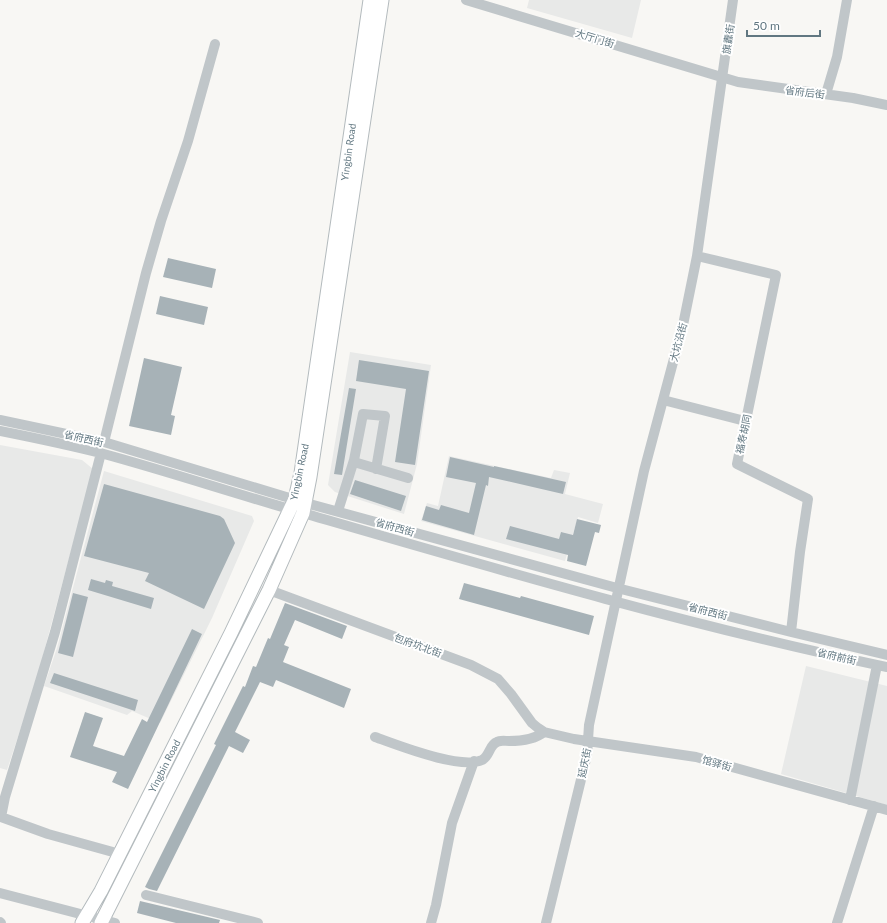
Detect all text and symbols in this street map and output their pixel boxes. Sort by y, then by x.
scale bar [747,12,820,38]
text: 50 m [753,18,780,33]
street label: 旗纛街 [720,23,736,55]
street label: 大厅门街 [574,26,616,50]
street label: 省府后街 [784,84,826,100]
street label: Yingbin Road [338,123,358,181]
street label: 大坑沿街 [667,321,689,363]
street label: 福寿胡同 [733,413,753,455]
street label: 省府西街 [63,428,105,448]
street label: Yingbin Road [287,443,311,501]
street label: 省府西街 [374,516,416,538]
street label: 省府西街 [687,600,729,622]
street label: 包府坑北街 [392,631,444,659]
street label: 省府前街 [816,646,858,666]
street label: Yingbin Road [146,738,182,794]
street label: 延庆街 [575,747,593,779]
street label: 馆驿街 [701,753,733,773]

